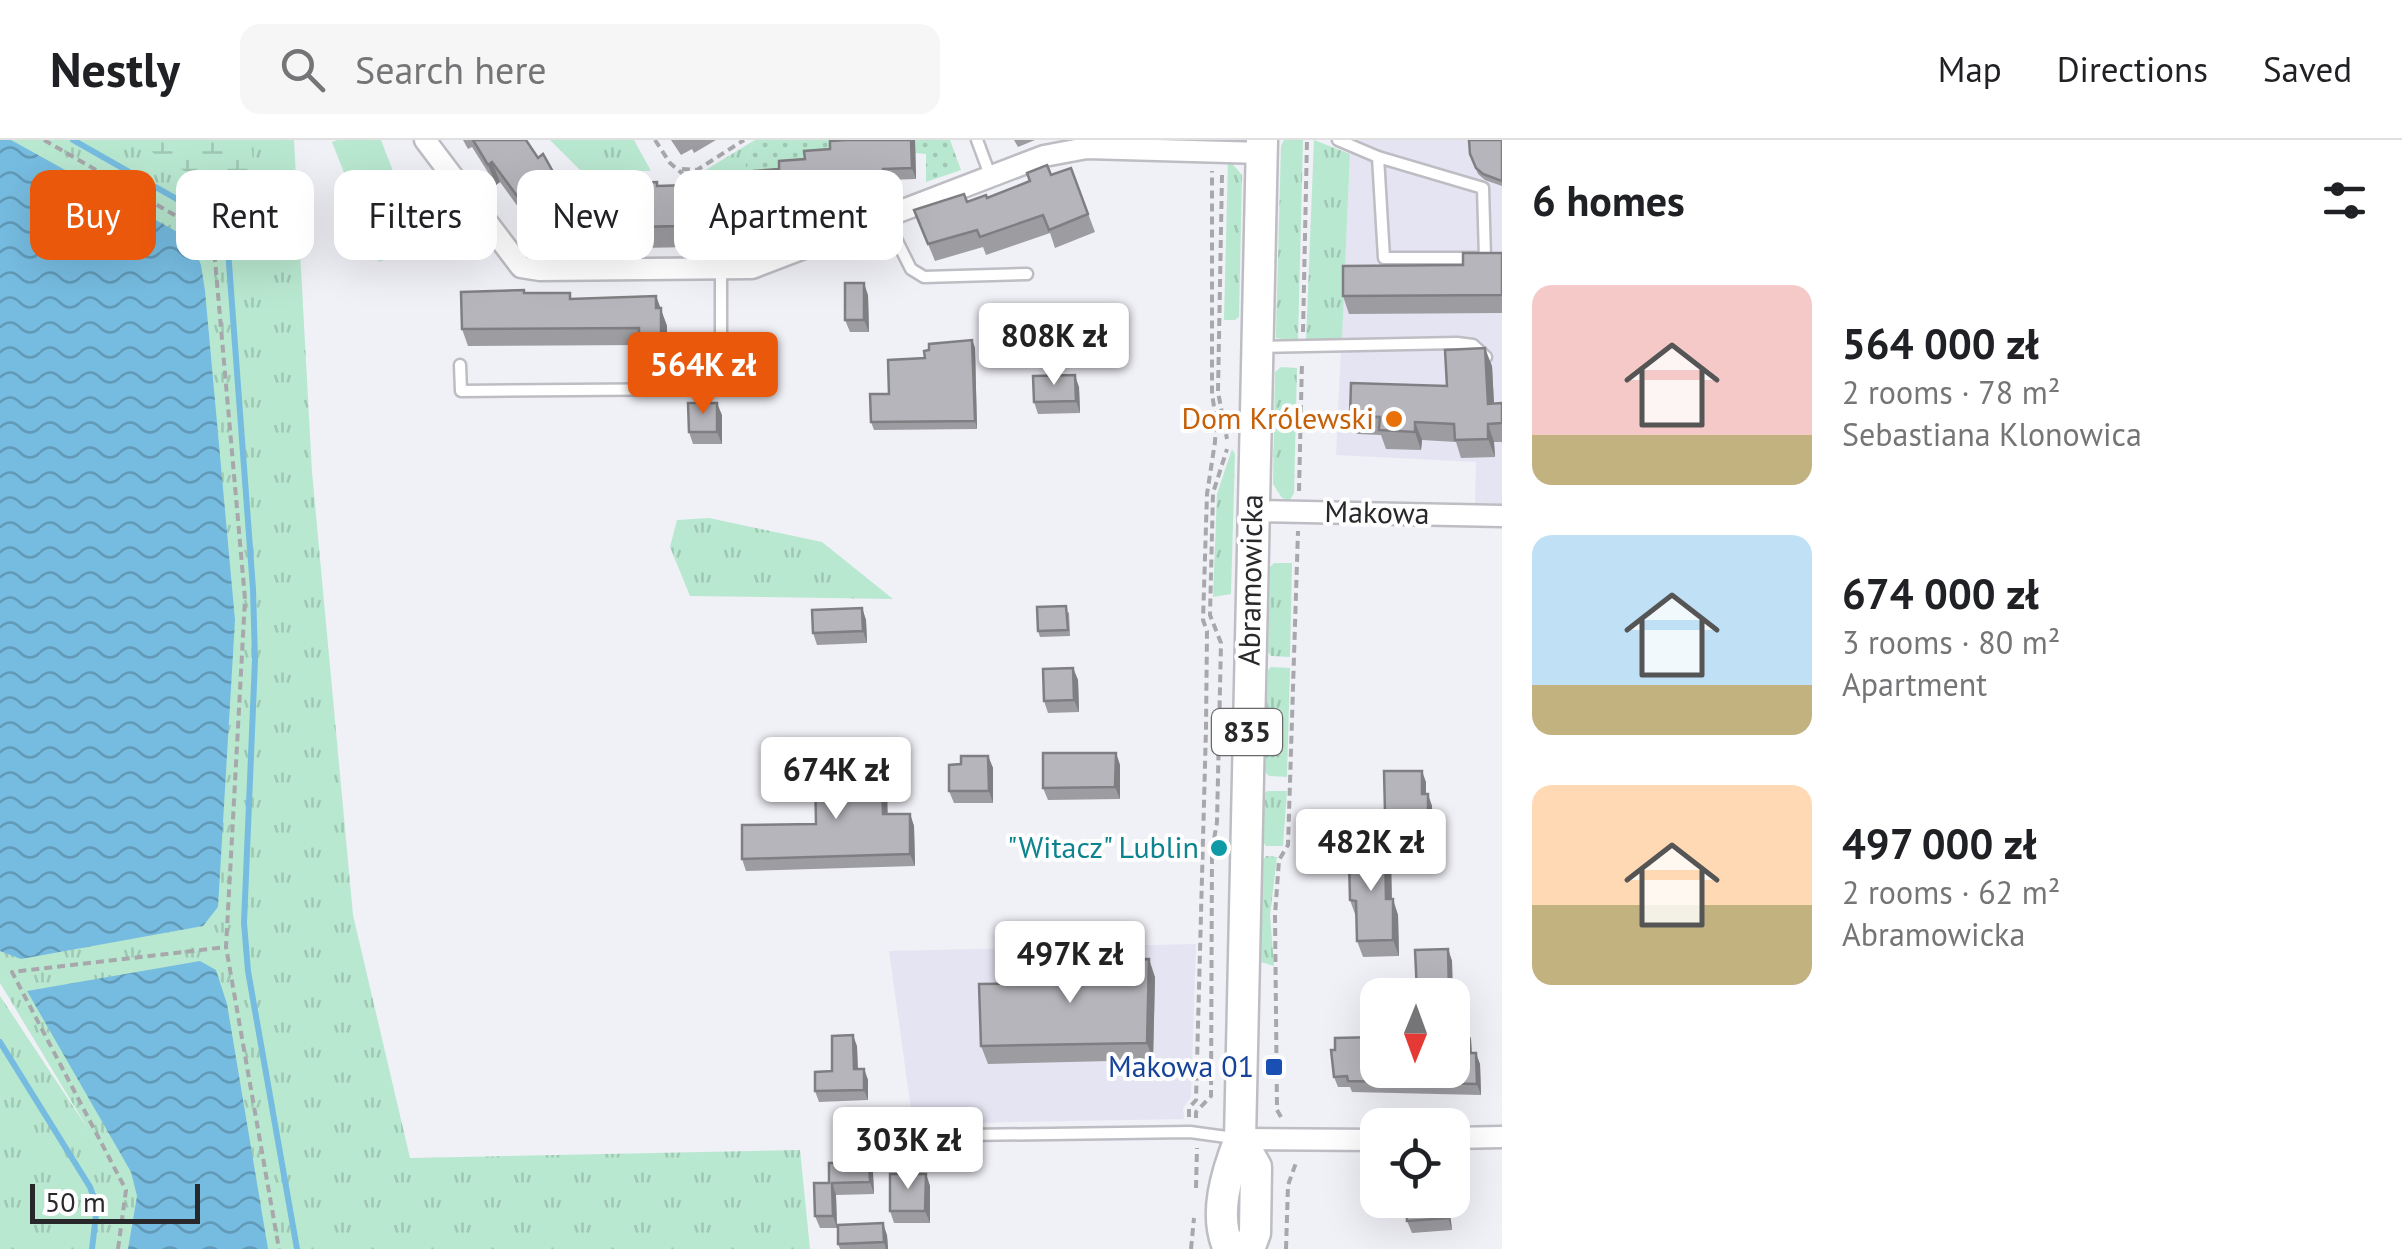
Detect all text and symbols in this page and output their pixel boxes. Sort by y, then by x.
search box [240,24,940,114]
text: Nestly [50,38,180,100]
icon: search [275,42,330,97]
text: Search here [355,45,547,94]
text: Map [1938,46,2002,92]
text: Directions [2057,46,2208,92]
text: Saved [2263,46,2352,92]
chip: Buy [30,170,156,260]
chip: Rent [176,170,314,260]
chip: Filters [334,170,497,260]
chip: New [517,170,654,260]
chip: Apartment [674,170,903,260]
text: 6 homes [1532,173,1685,228]
icon: filters [2317,173,2372,228]
pin: 808K zł [962,303,1146,388]
text: 808K zł [1001,314,1107,356]
text: 564 000 zł [1842,316,2039,371]
icon: home [1612,325,1732,445]
pin: 564K zł [611,332,795,417]
text: 564K zł [650,343,756,385]
text: 2 rooms · 78 m² [1842,371,2060,413]
place label: Dom Królewski [1181,398,1374,437]
marker: Dom Królewski [1383,408,1405,430]
text: Sebastiana Klonowica [1842,413,2142,455]
street label: Makowa [1324,491,1430,532]
street label: Abramowicka [1229,494,1270,666]
text: 674 000 zł [1842,566,2039,621]
icon: home [1612,575,1732,695]
text: 3 rooms · 80 m² [1842,621,2060,663]
text: Apartment [1842,663,1987,705]
road number: 835 [1212,709,1282,755]
pin: 674K zł [744,737,928,822]
text: 674K zł [783,748,889,790]
pin: 482K zł [1279,809,1463,894]
text: 497 000 zł [1842,816,2037,871]
text: 482K zł [1318,820,1424,862]
icon: home [1612,825,1732,945]
place label: "Witacz" Lublin [1007,827,1199,866]
marker: "Witacz" Lublin [1208,837,1230,859]
text: 2 rooms · 62 m² [1842,871,2060,913]
text: Abramowicka [1842,913,2025,955]
pin: 497K zł [978,921,1162,1006]
text: 497K zł [1017,932,1123,974]
north arrow [1360,978,1470,1088]
map controls [1360,978,1470,1218]
place label: Makowa 01 [1108,1046,1254,1085]
marker: Makowa 01 [1263,1056,1285,1078]
pin: 303K zł [816,1107,1000,1192]
button: locate [1360,1108,1470,1218]
text: 303K zł [855,1118,961,1160]
scale bar [30,1179,200,1224]
text: 50 m [45,1183,106,1220]

